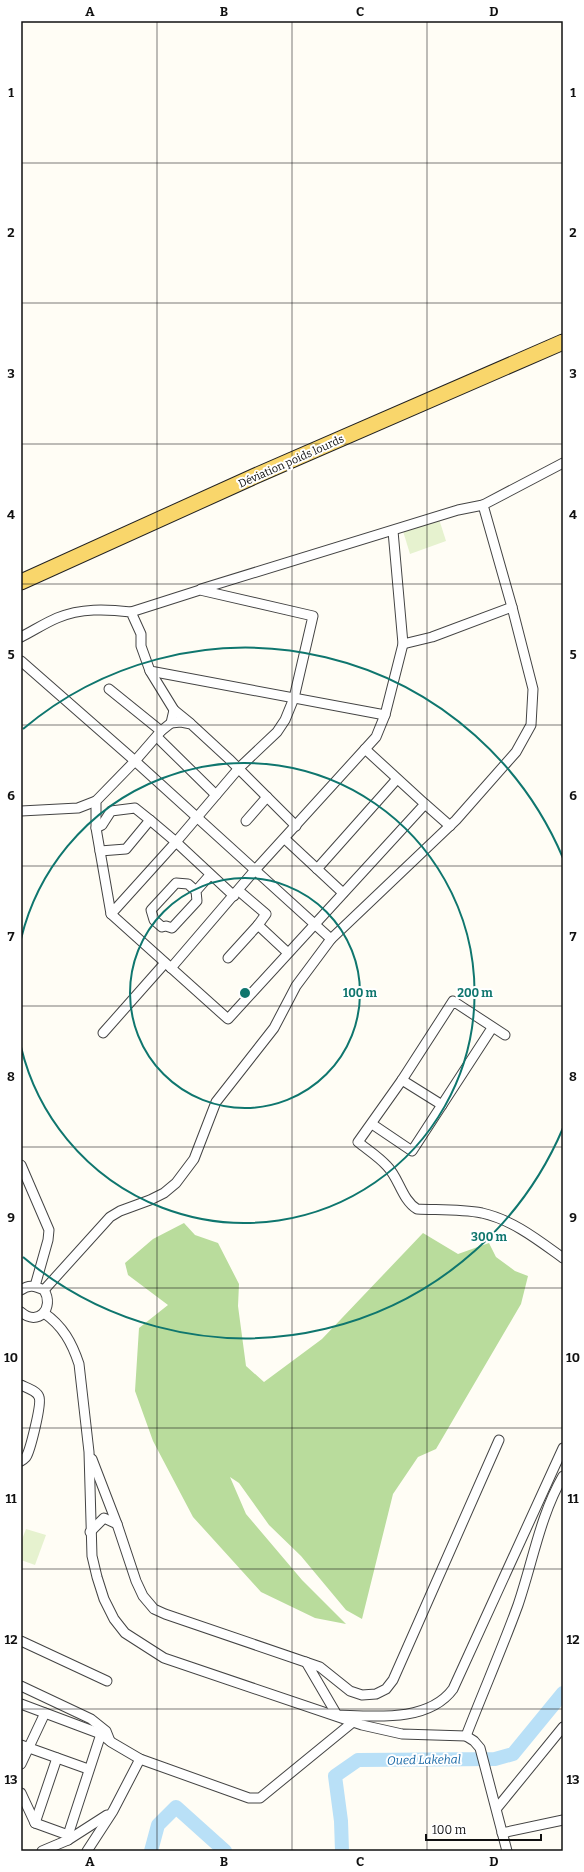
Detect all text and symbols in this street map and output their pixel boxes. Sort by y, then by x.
text: A [85,4,95,19]
text: B [220,4,228,19]
text: C [356,4,364,19]
text: D [489,4,499,19]
text: 1 [8,85,14,100]
text: 1 [570,85,576,100]
text: 2 [7,225,15,240]
text: 2 [569,225,577,240]
text: 3 [7,366,15,381]
text: 3 [569,366,577,381]
street label: Déviation poids lourds [236,432,346,491]
text: 4 [7,507,15,522]
text: 4 [569,507,577,522]
text: 5 [7,647,15,662]
text: 5 [569,647,577,662]
text: 6 [7,788,15,803]
text: 6 [569,788,577,803]
text: 7 [8,929,15,944]
text: 7 [570,929,577,944]
centre of rings [238,986,252,1000]
text: 100 m [343,986,378,1000]
text: 200 m [457,986,493,1000]
text: 8 [7,1069,15,1084]
text: 8 [569,1069,577,1084]
text: 9 [7,1210,15,1225]
text: 9 [569,1210,577,1225]
text: 300 m [471,1230,507,1244]
text: 10 [4,1350,18,1365]
text: 10 [566,1350,580,1365]
text: 11 [5,1491,17,1506]
text: 11 [567,1491,579,1506]
text: 12 [5,1632,17,1647]
text: 12 [567,1632,579,1647]
water label: Oued Lakehal [387,1752,461,1768]
text: 13 [4,1772,18,1787]
text: 13 [566,1772,580,1787]
scale bar [426,1816,541,1842]
text: 100 m [432,1823,467,1837]
text: A [85,1854,95,1869]
text: B [220,1854,228,1869]
text: C [356,1854,364,1869]
text: D [489,1854,499,1869]

